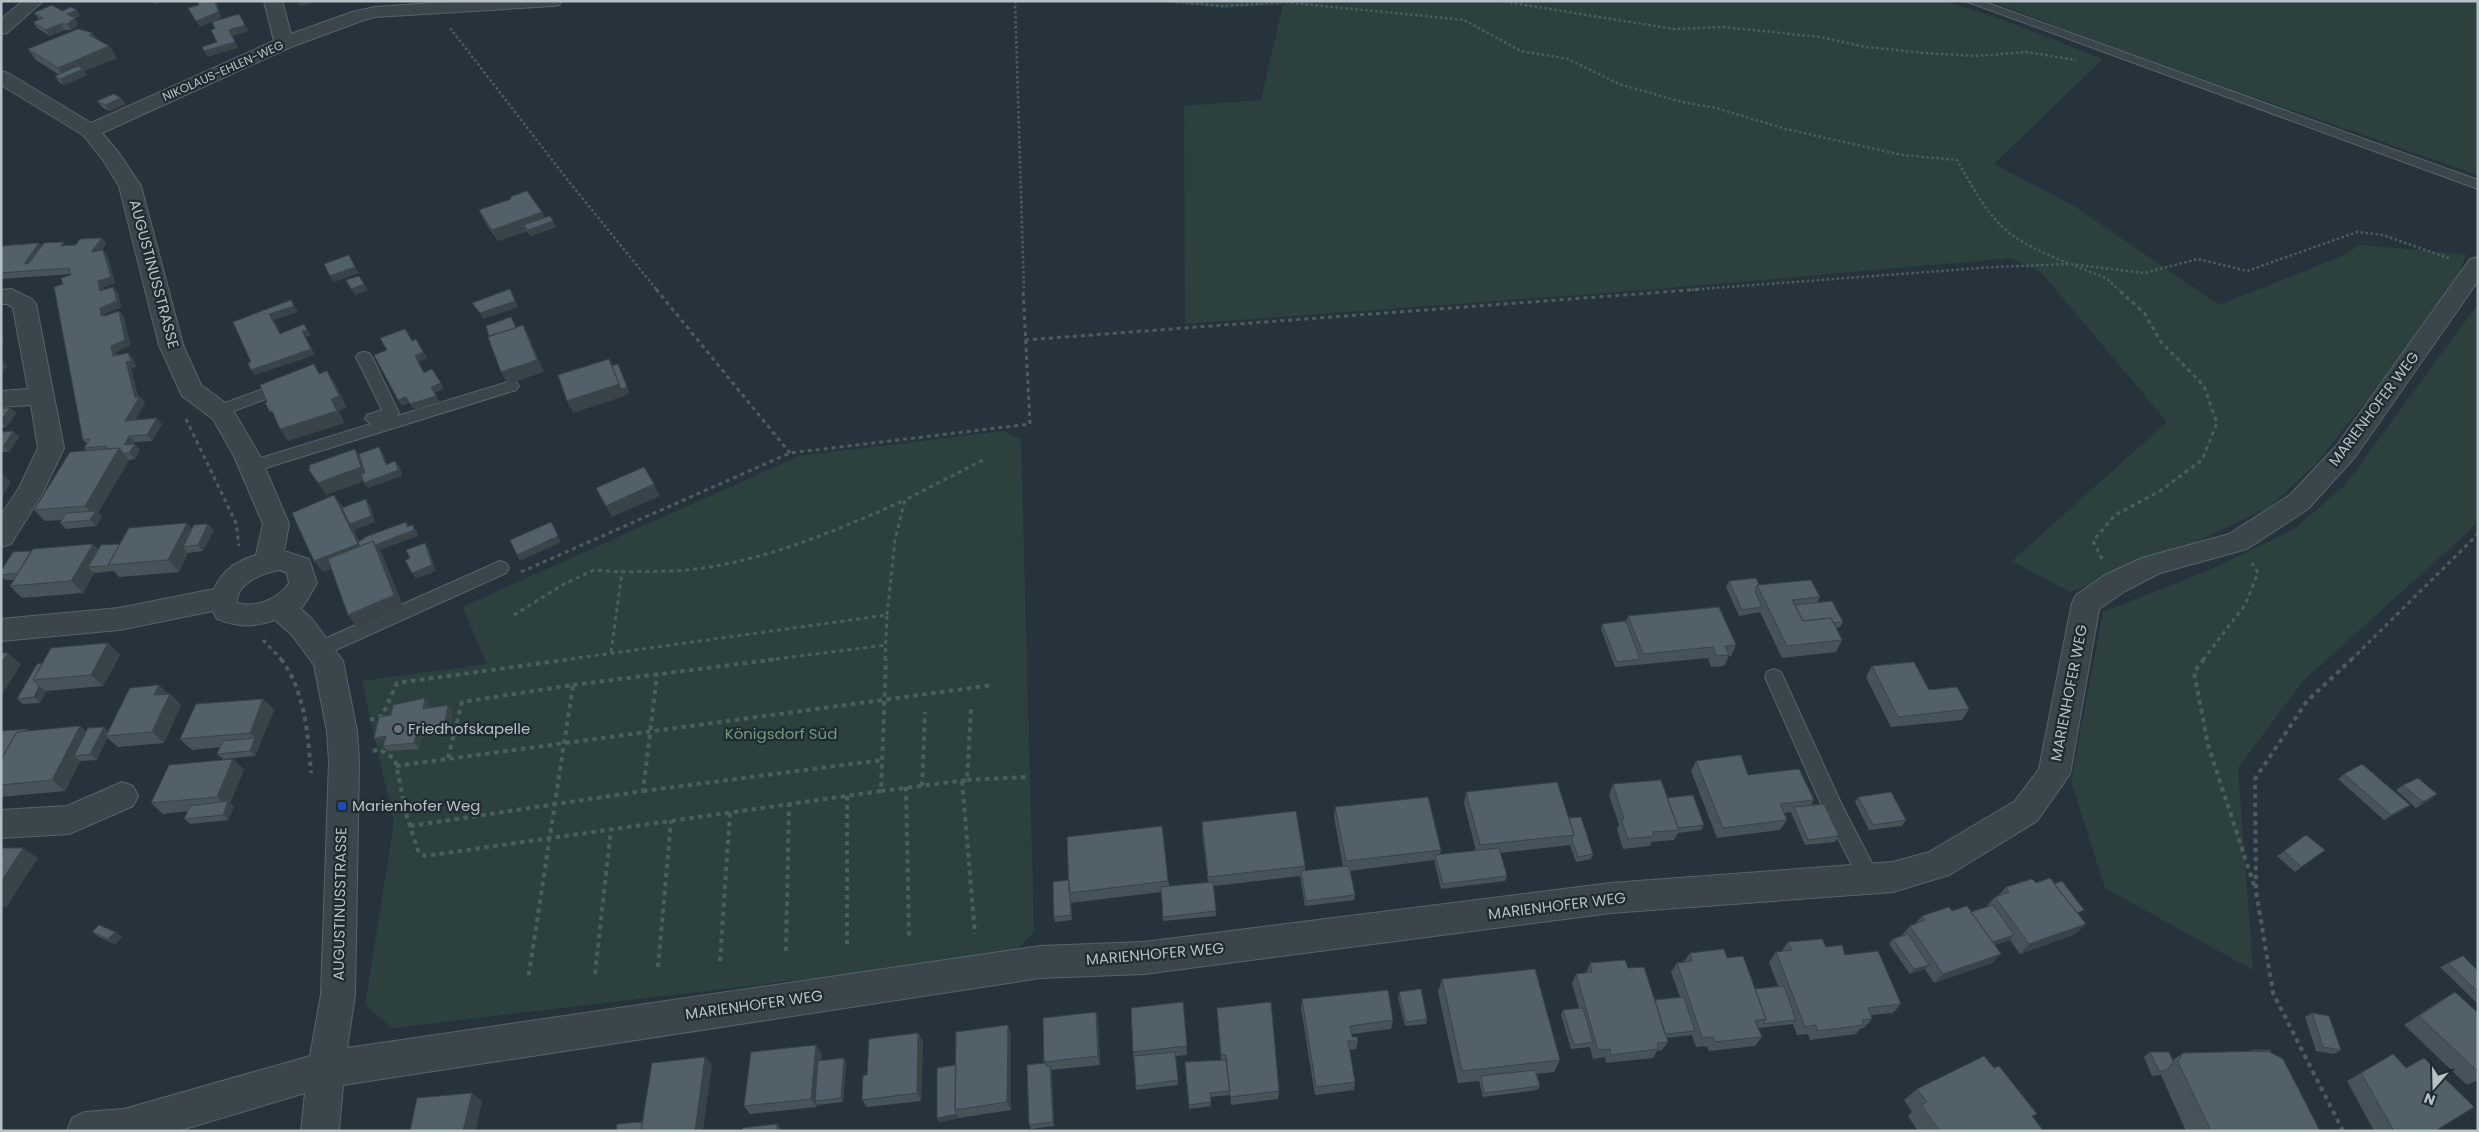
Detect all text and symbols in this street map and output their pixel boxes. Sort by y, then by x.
street label: NIKOLAUS-EHLEN-WEG [159,36,286,105]
street label: AUGUSTINUSSTRASSE [124,197,184,351]
street label: MARIENHOFER WEG [2323,347,2424,470]
street label: MARIENHOFER WEG [2045,623,2092,763]
place label: Friedhofskapelle [408,718,530,739]
marker: Friedhofskapelle [392,723,404,735]
park label: Königsdorf Süd [725,723,837,744]
place label: Marienhofer Weg [352,795,480,816]
marker: Marienhofer Weg [336,800,348,812]
street label: AUGUSTINUSSTRASSE [328,827,351,981]
street label: MARIENHOFER WEG [1487,887,1627,924]
street label: MARIENHOFER WEG [1085,937,1225,970]
street label: MARIENHOFER WEG [684,984,824,1025]
north arrow [2409,1062,2459,1112]
text: N [2421,1088,2438,1110]

